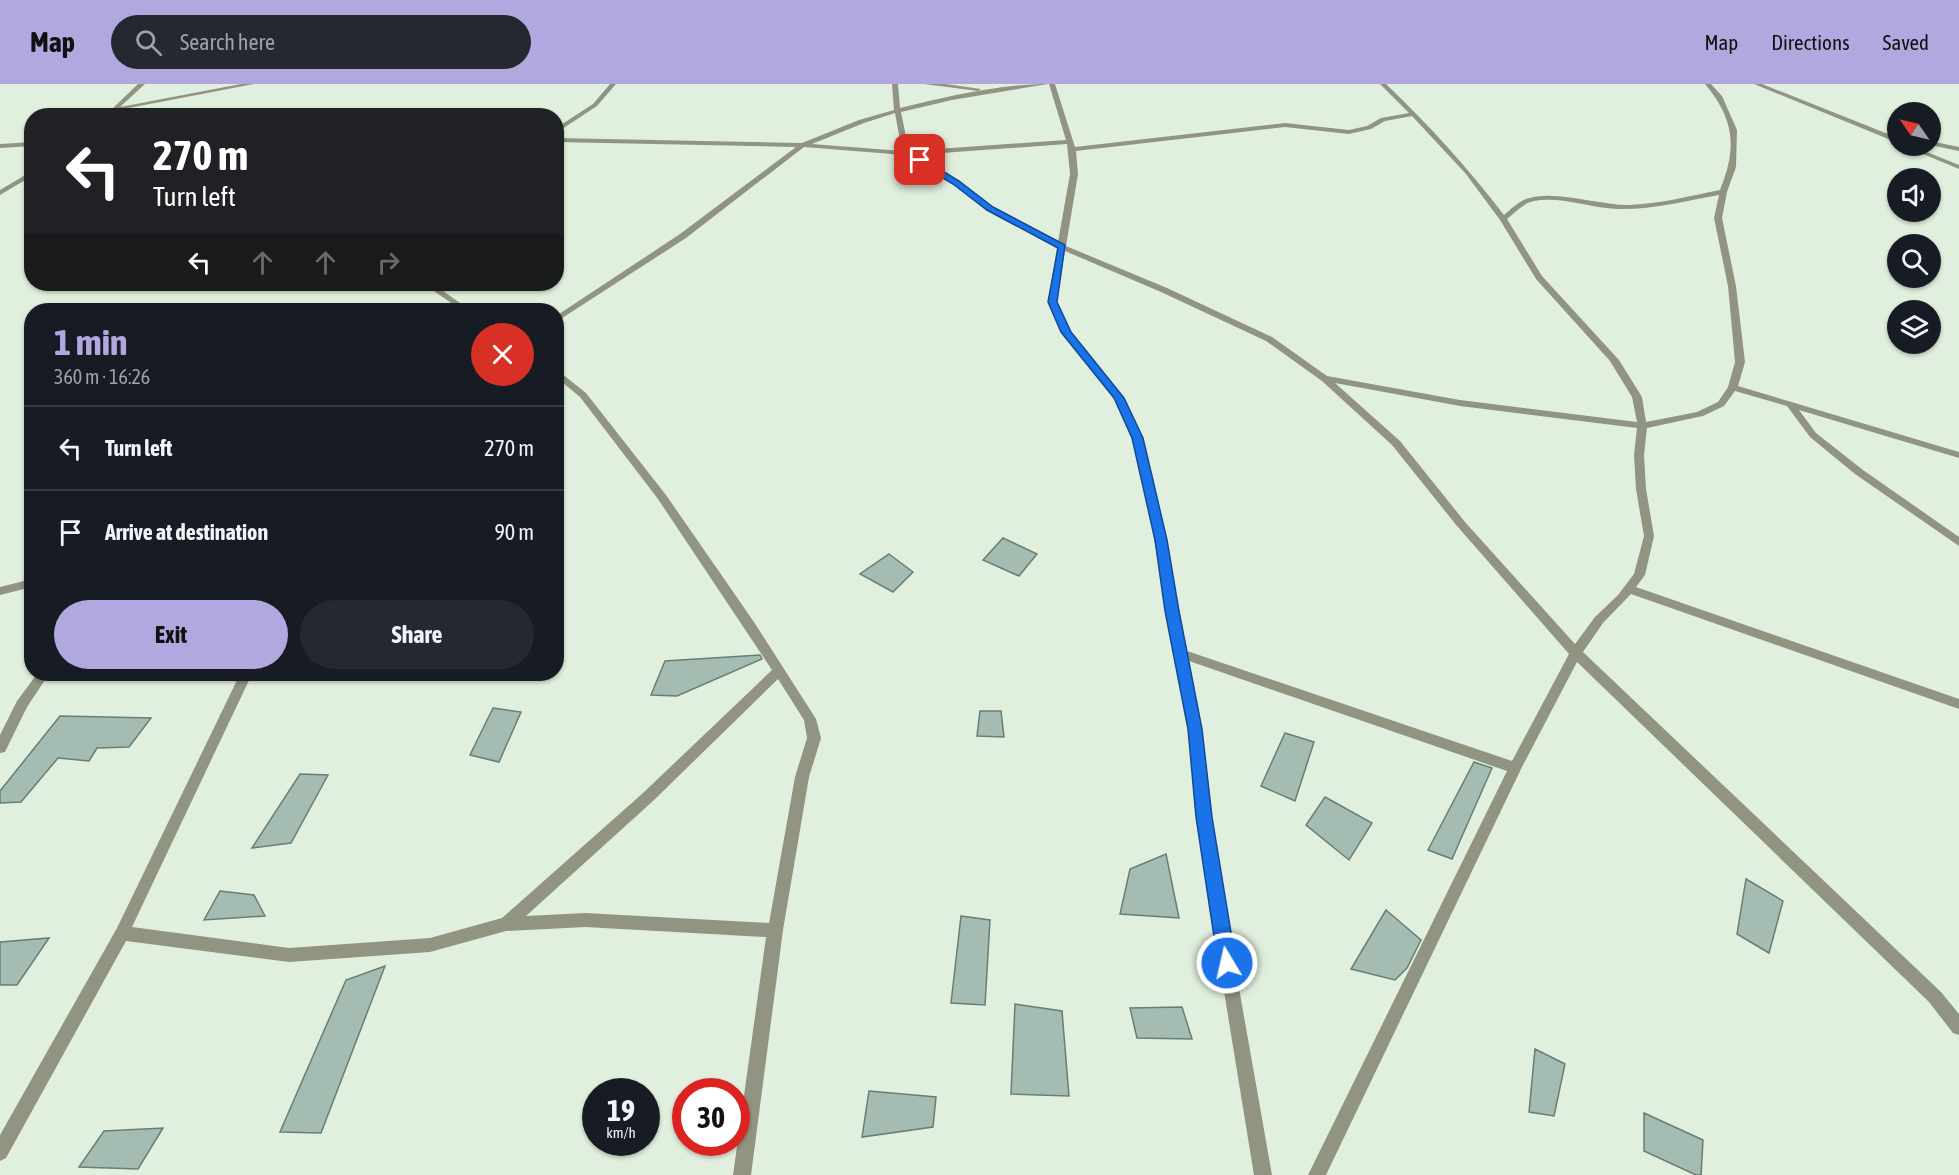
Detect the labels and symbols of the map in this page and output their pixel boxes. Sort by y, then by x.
north arrow [1887,102,1941,156]
pin [894,134,945,185]
position arrow [1195,931,1259,995]
speed limit sign: 30 [672,1078,750,1156]

